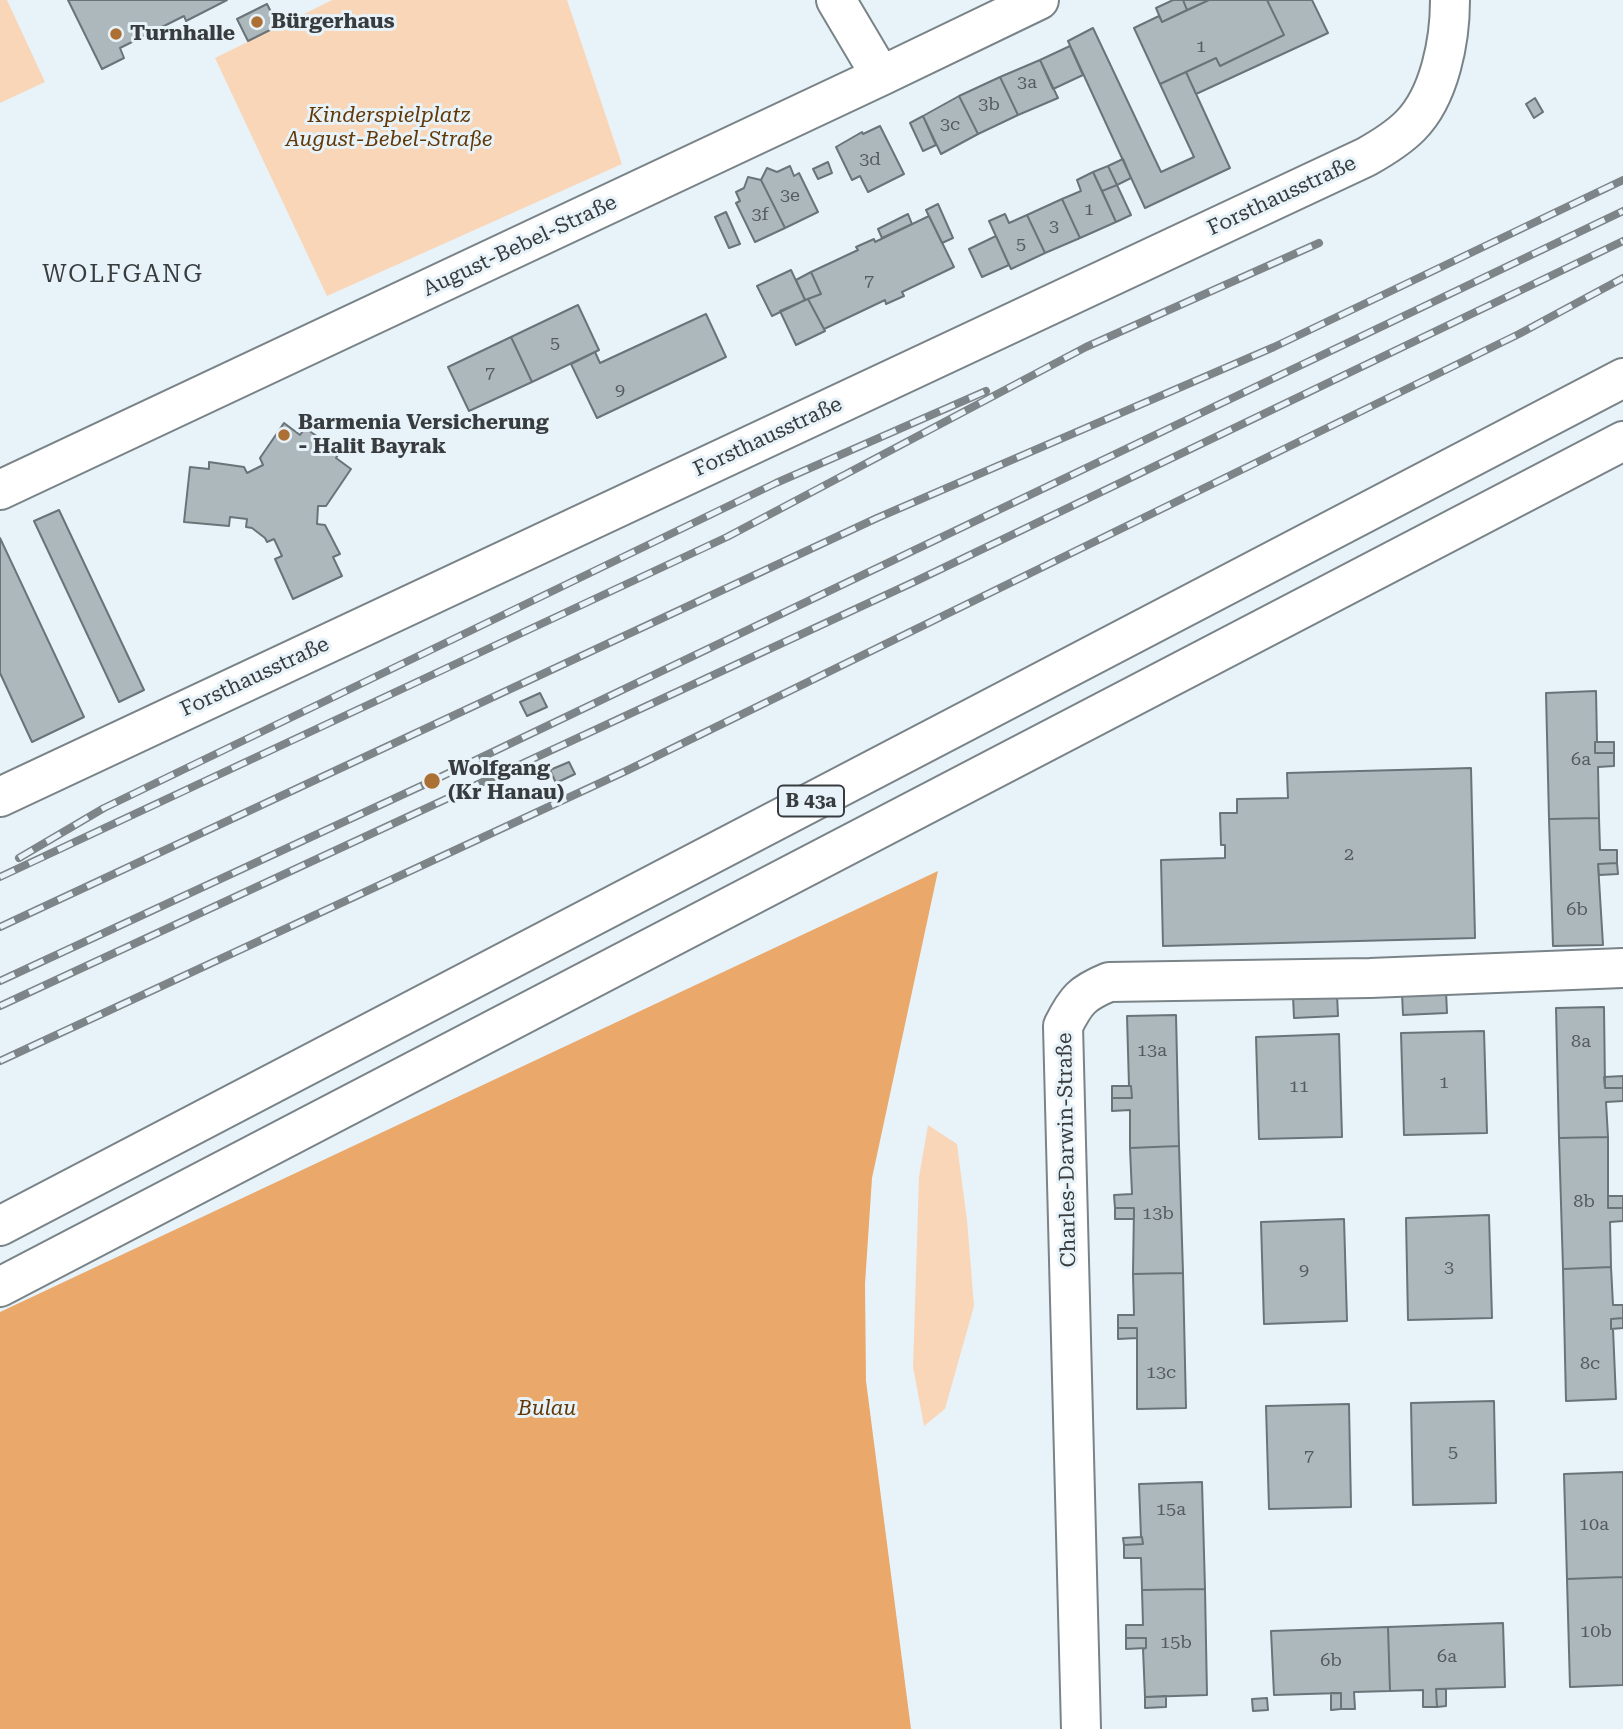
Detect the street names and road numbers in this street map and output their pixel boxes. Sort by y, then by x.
street label: Forsthausstraße [1204,151,1360,241]
street label: August-Bebel-Straße [419,190,621,302]
street label: Forsthausstraße [690,392,846,482]
street label: Forsthausstraße [177,632,333,722]
road number: B 43a [778,786,844,816]
street label: Charles-Darwin-Straße [1052,1032,1082,1268]

